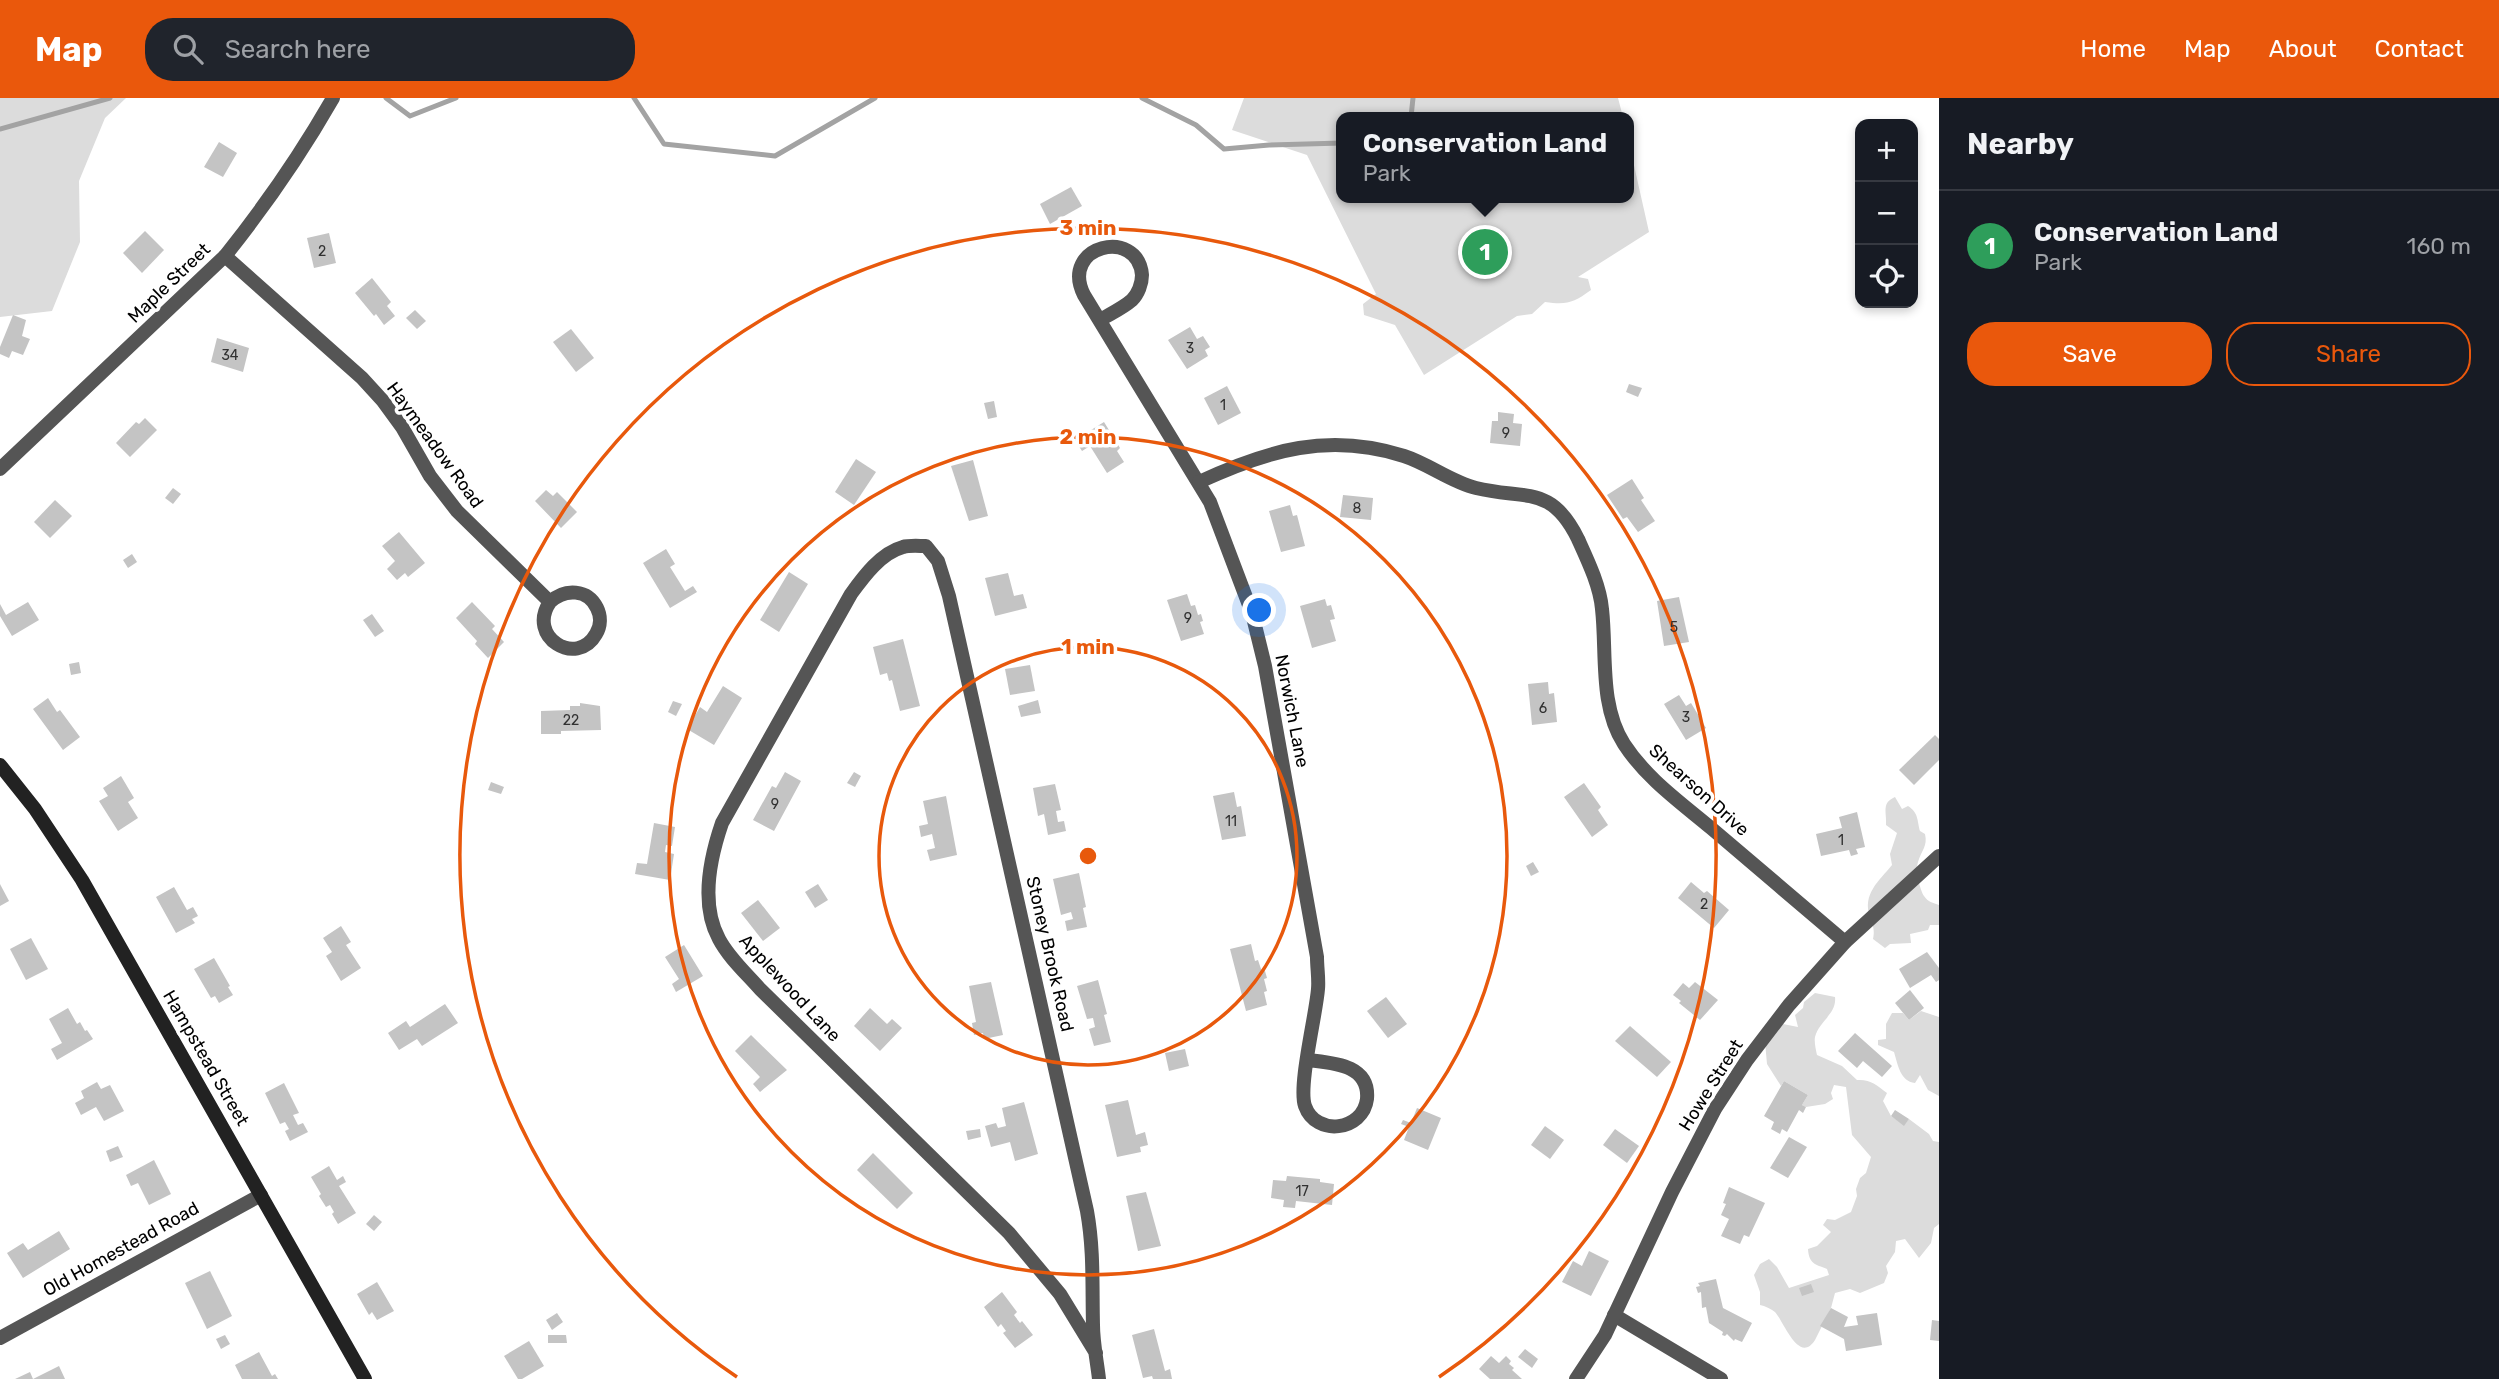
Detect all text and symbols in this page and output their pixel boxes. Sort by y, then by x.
search box [145,18,635,81]
text: Map [35,30,103,69]
icon: search [169,30,207,68]
text: Search here [225,34,370,65]
text: Home [2080,35,2146,63]
text: Map [2184,35,2231,63]
text: About [2269,35,2337,63]
text: Contact [2375,35,2464,63]
popup [1336,112,1634,203]
map controls [1855,119,1918,308]
button: + [1855,119,1918,182]
text: Nearby [1967,126,2074,162]
text: Conservation Land [1363,128,1607,159]
text: Park [1363,159,1411,187]
button: − [1855,182,1918,245]
text: 3 min [1059,215,1117,240]
text: Conservation Land [2034,217,2278,248]
pin: 1 [1462,226,1508,278]
text: 1 [1984,232,1996,260]
text: 160 m [2407,232,2471,260]
street label: Maple Street [123,238,215,328]
house number: 2 [318,243,326,260]
button: locate [1855,245,1918,308]
text: Park [2034,248,2082,276]
button: Save [1967,322,2212,386]
button: Share [2226,322,2471,386]
house number: 3 [1186,340,1194,357]
house number: 34 [221,347,239,364]
street label: Haymeadow Road [382,378,488,512]
house number: 1 [1220,397,1226,414]
text: 2 min [1060,424,1116,449]
house number: 9 [1502,425,1510,442]
house number: 8 [1353,500,1362,517]
your location [1242,593,1276,627]
house number: 9 [1184,610,1192,627]
house number: 5 [1670,619,1678,636]
text: 1 min [1061,634,1115,659]
street label: Norwich Lane [1270,653,1314,769]
house number: 6 [1539,700,1547,717]
house number: 3 [1682,709,1690,726]
house number: 22 [563,712,579,729]
street label: Shearson Drive [1644,739,1754,841]
house number: 9 [771,796,779,813]
house number: 11 [1225,813,1237,830]
house number: 1 [1838,832,1844,849]
centre of rings [1076,844,1100,868]
street label: Stoney Brook Road [1021,874,1079,1034]
house number: 2 [1700,896,1708,913]
street label: Applewood Lane [735,930,845,1046]
street label: Hampstead Street [158,986,254,1130]
street label: Howe Street [1674,1035,1748,1135]
house number: 17 [1295,1183,1309,1200]
street label: Old Homestead Road [39,1197,203,1301]

